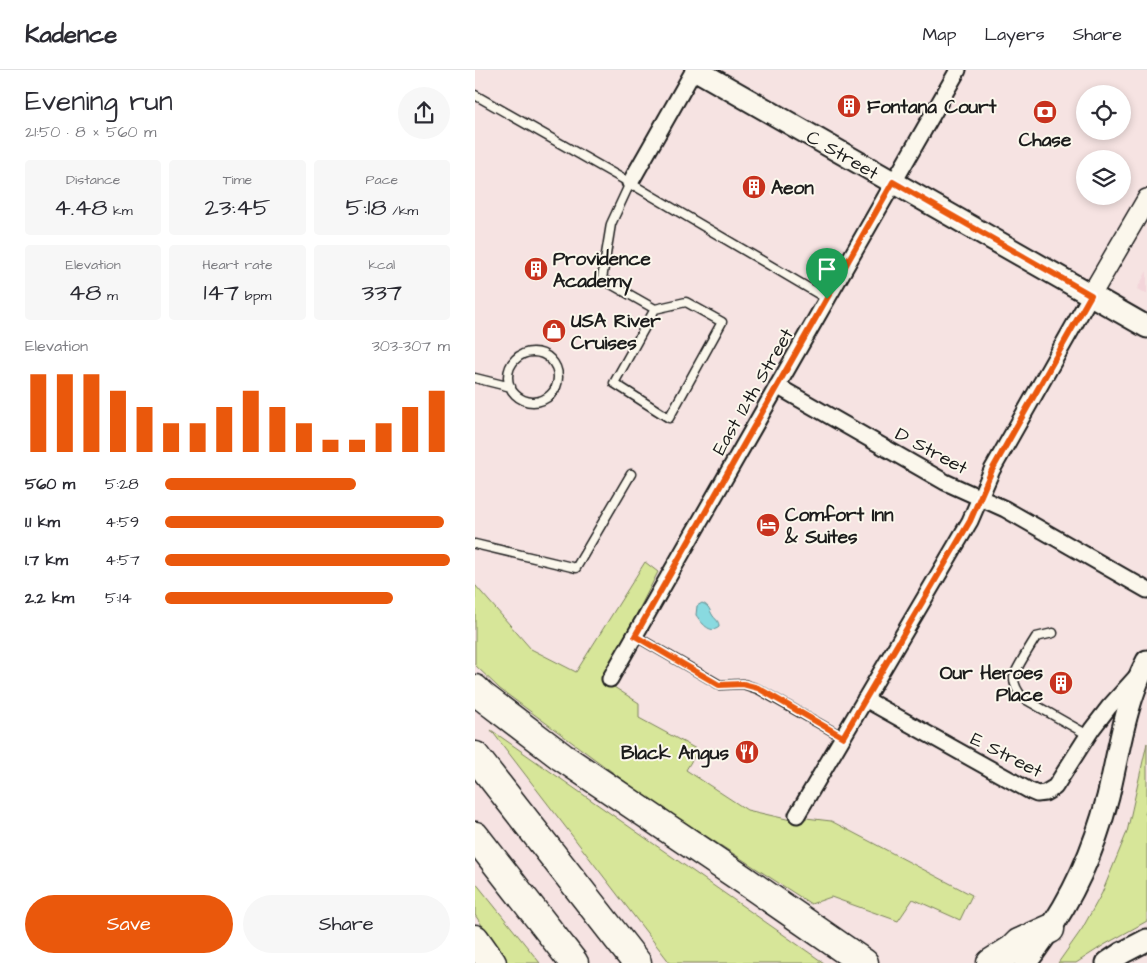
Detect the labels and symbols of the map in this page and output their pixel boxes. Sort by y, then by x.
building icon: Fontana Court [836,93,862,119]
place label: Fontana Court [867,94,997,121]
bank icon: Chase [1032,99,1058,125]
street label: C Street [801,124,884,187]
place label: Chase [1019,127,1072,154]
building icon: Aeon [741,174,767,200]
place label: Aeon [771,175,814,202]
place label: Providence Academy [553,246,652,296]
pin [806,248,848,299]
building icon: Providence Academy [523,256,549,282]
place label: USA River Cruises [571,308,661,357]
shop icon: USA River Cruises [541,318,567,344]
street label: East 12th Street [706,323,801,460]
street label: D Street [890,421,973,482]
place label: Comfort Inn & Suites [784,502,894,551]
hotel icon: Comfort Inn & Suites [755,512,781,538]
place label: Our Heroes Place [940,660,1044,709]
building icon: Our Heroes Place [1048,670,1074,696]
street label: E Street [966,726,1047,785]
restaurant icon: Black Angus [734,739,760,765]
place label: Black Angus [621,740,729,768]

